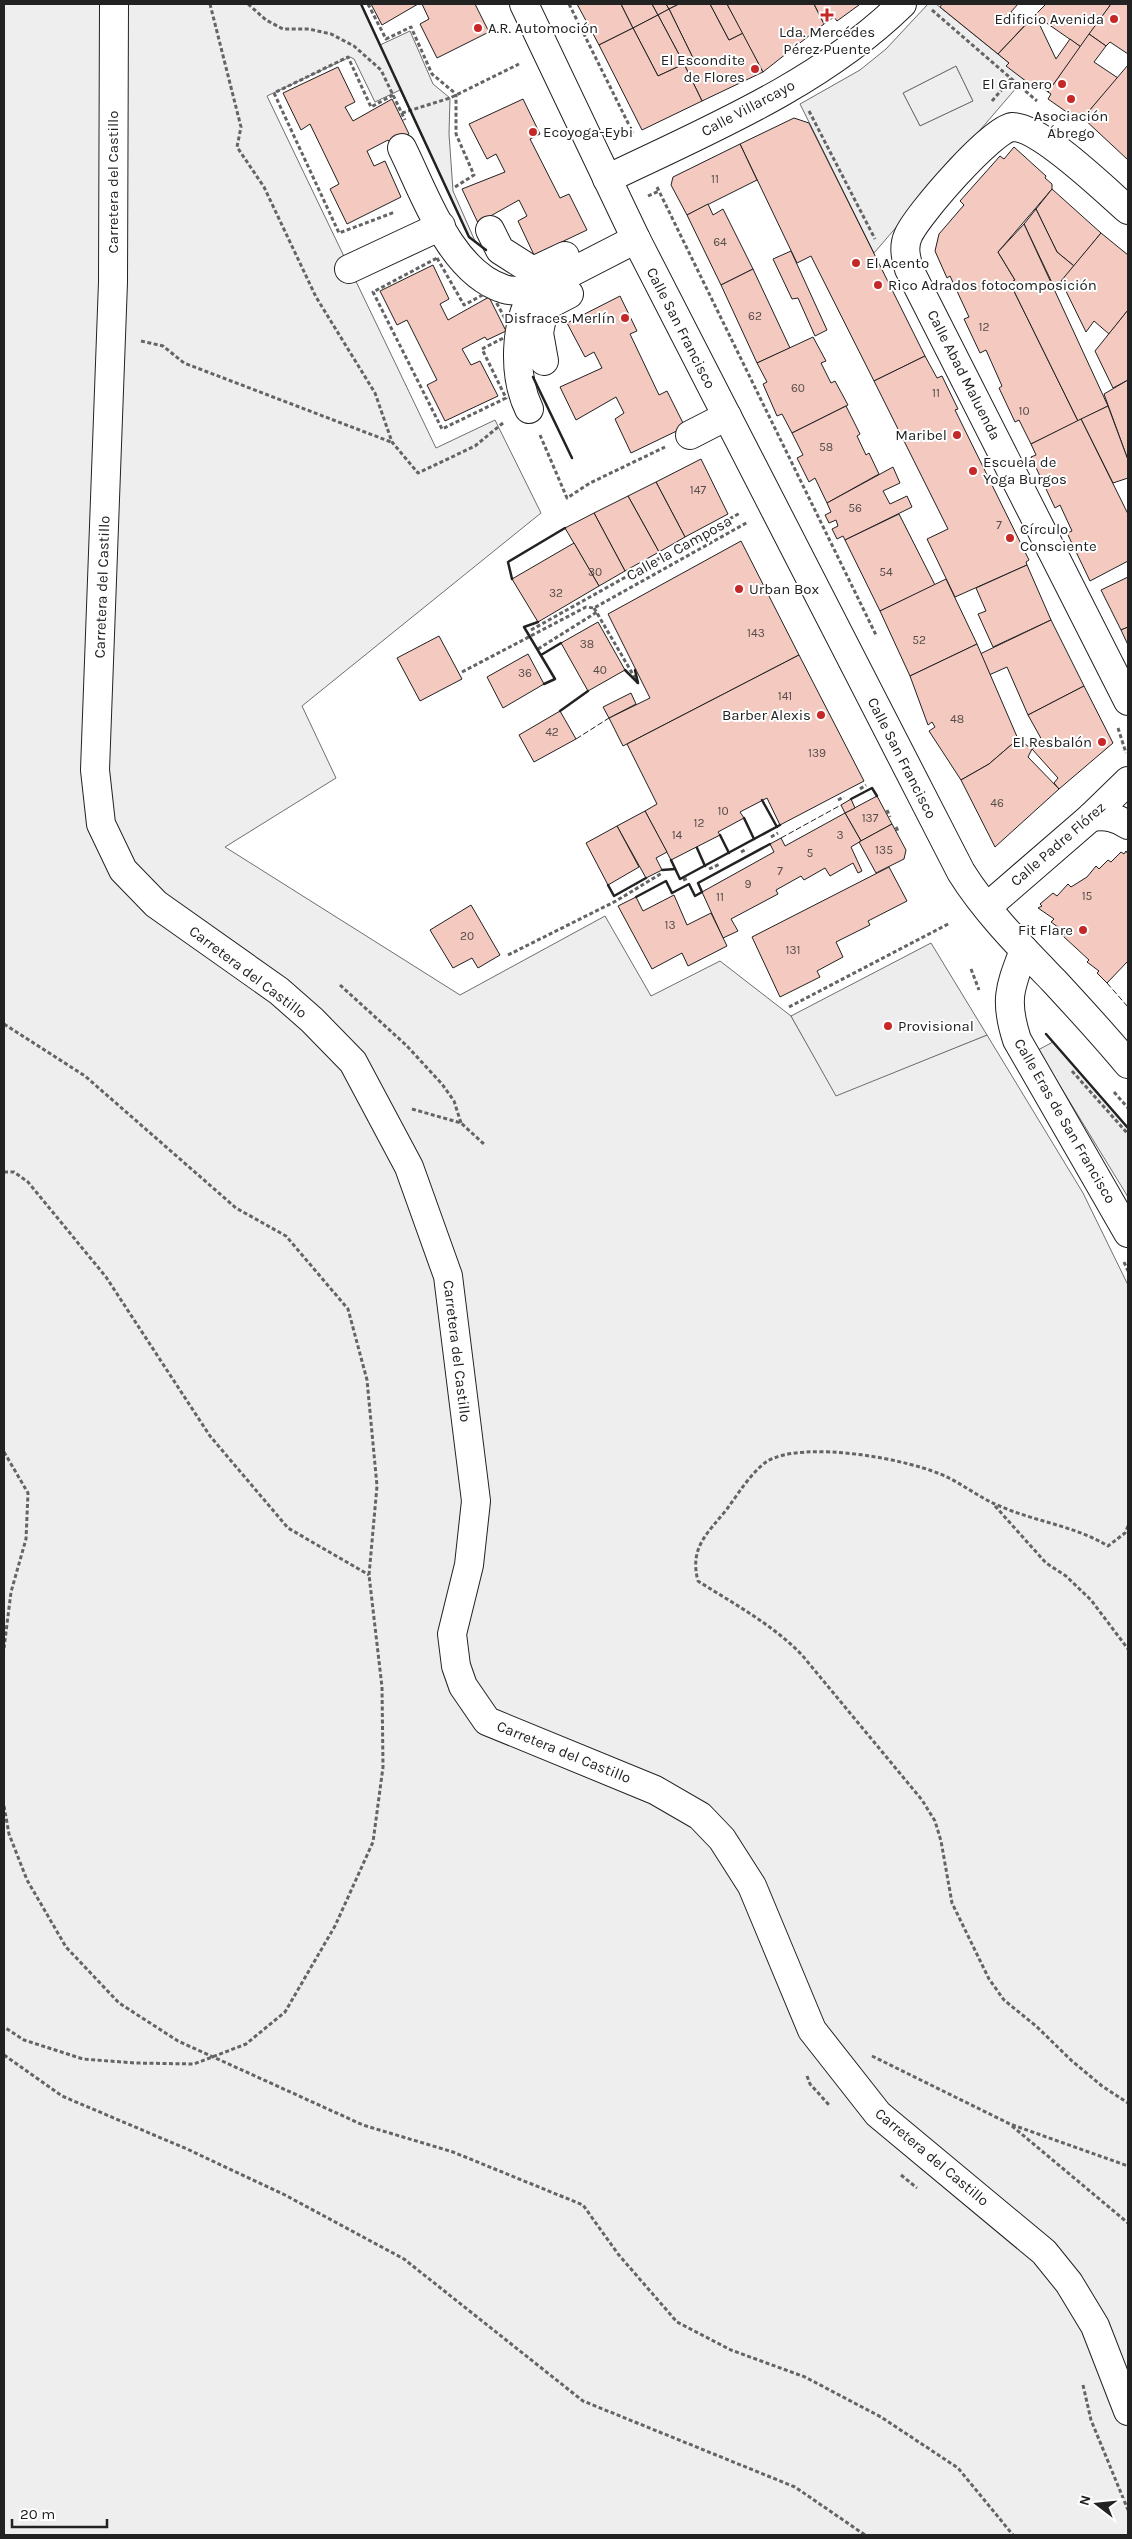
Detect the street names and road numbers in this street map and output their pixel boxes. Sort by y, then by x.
street label: Calle Villarcayo [698,76,798,140]
street label: Carretera del Castillo [104,111,122,253]
street label: Calle San Francisco [643,264,719,392]
street label: Calle Abad Maluenda [923,307,1005,443]
street label: Calle la Camposa [623,512,735,584]
street label: Carretera del Castillo [91,515,113,659]
street label: Calle San Francisco [864,694,940,822]
street label: Calle Padre Flórez [1007,798,1109,890]
street label: Carretera del Castillo [185,922,311,1022]
street label: Calle Eras de San Francisco [1010,1035,1120,1207]
street label: Carretera del Castillo [439,1279,475,1423]
street label: Carretera del Castillo [494,1717,634,1787]
street label: Carretera del Castillo [871,2104,993,2210]

